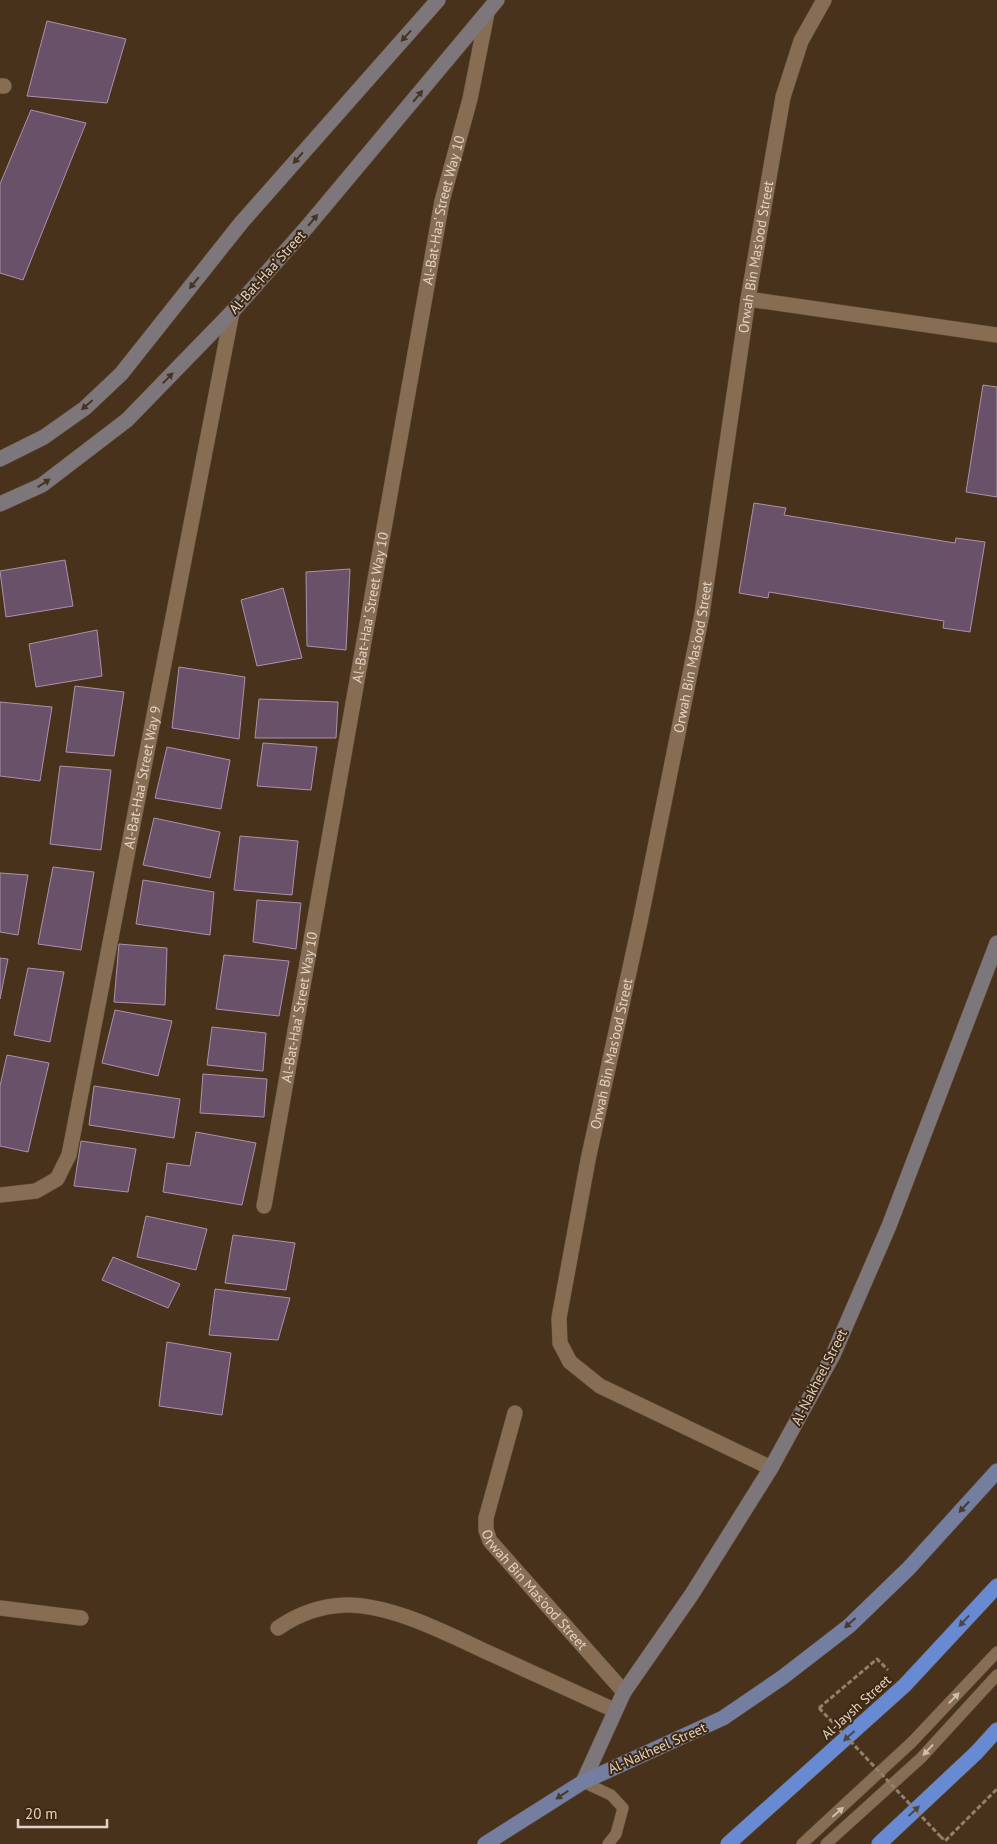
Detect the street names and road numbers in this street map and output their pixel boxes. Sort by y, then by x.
street label: Al-Bat-Haa’ Street Way 10 [418,133,469,286]
street label: Orwah Bin Mas'ood Street [734,179,777,334]
street label: Al-Bat-Haa’ Street [225,226,309,317]
street label: Al-Bat-Haa’ Street Way 10 [348,530,392,684]
street label: Orwah Bin Mas'ood Street [669,580,716,734]
street label: Al-Bat-Haa’ Street Way 9 [119,704,165,850]
street label: Al-Bat-Haa’ Street Way 10 [277,930,321,1084]
street label: Orwah Bin Mas'ood Street [586,976,637,1131]
street label: Al-Nakheel Street [787,1326,851,1428]
street label: Orwah Bin Mas'ood Street [478,1527,591,1654]
street label: Al-Jaysh Street [817,1671,895,1743]
street label: Al-Nakheel Street [605,1718,709,1778]

